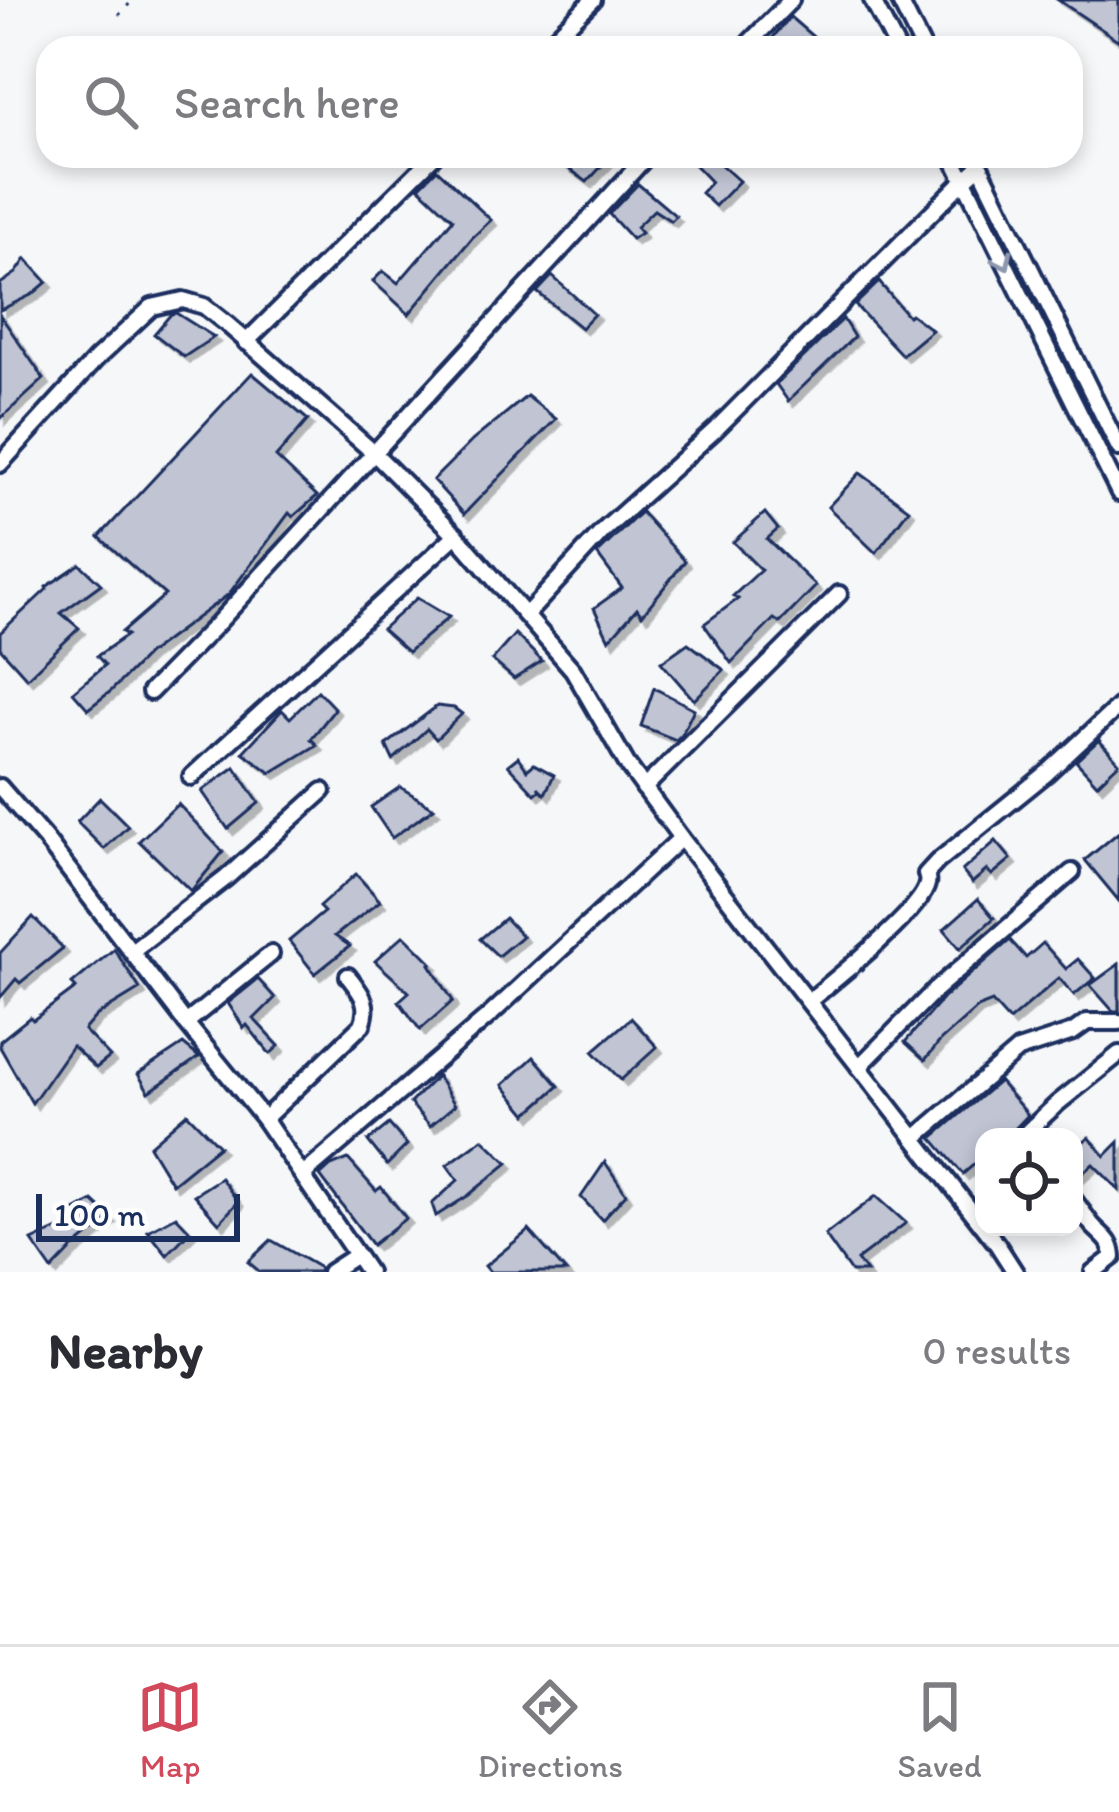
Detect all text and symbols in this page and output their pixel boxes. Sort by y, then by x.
search box [36,36,1083,168]
icon: search [78,69,144,135]
text: Search here [174,75,400,129]
one-way arrow [989,249,1013,270]
map controls [975,1128,1083,1236]
button: locate [975,1128,1083,1236]
scale bar [36,1188,240,1241]
text: 100 m [54,1195,145,1234]
text: Nearby [48,1320,203,1381]
text: 0 results [922,1327,1071,1374]
tab: Map [137,1674,203,1785]
tab: Directions [478,1674,623,1785]
tab: Saved [898,1674,982,1785]

